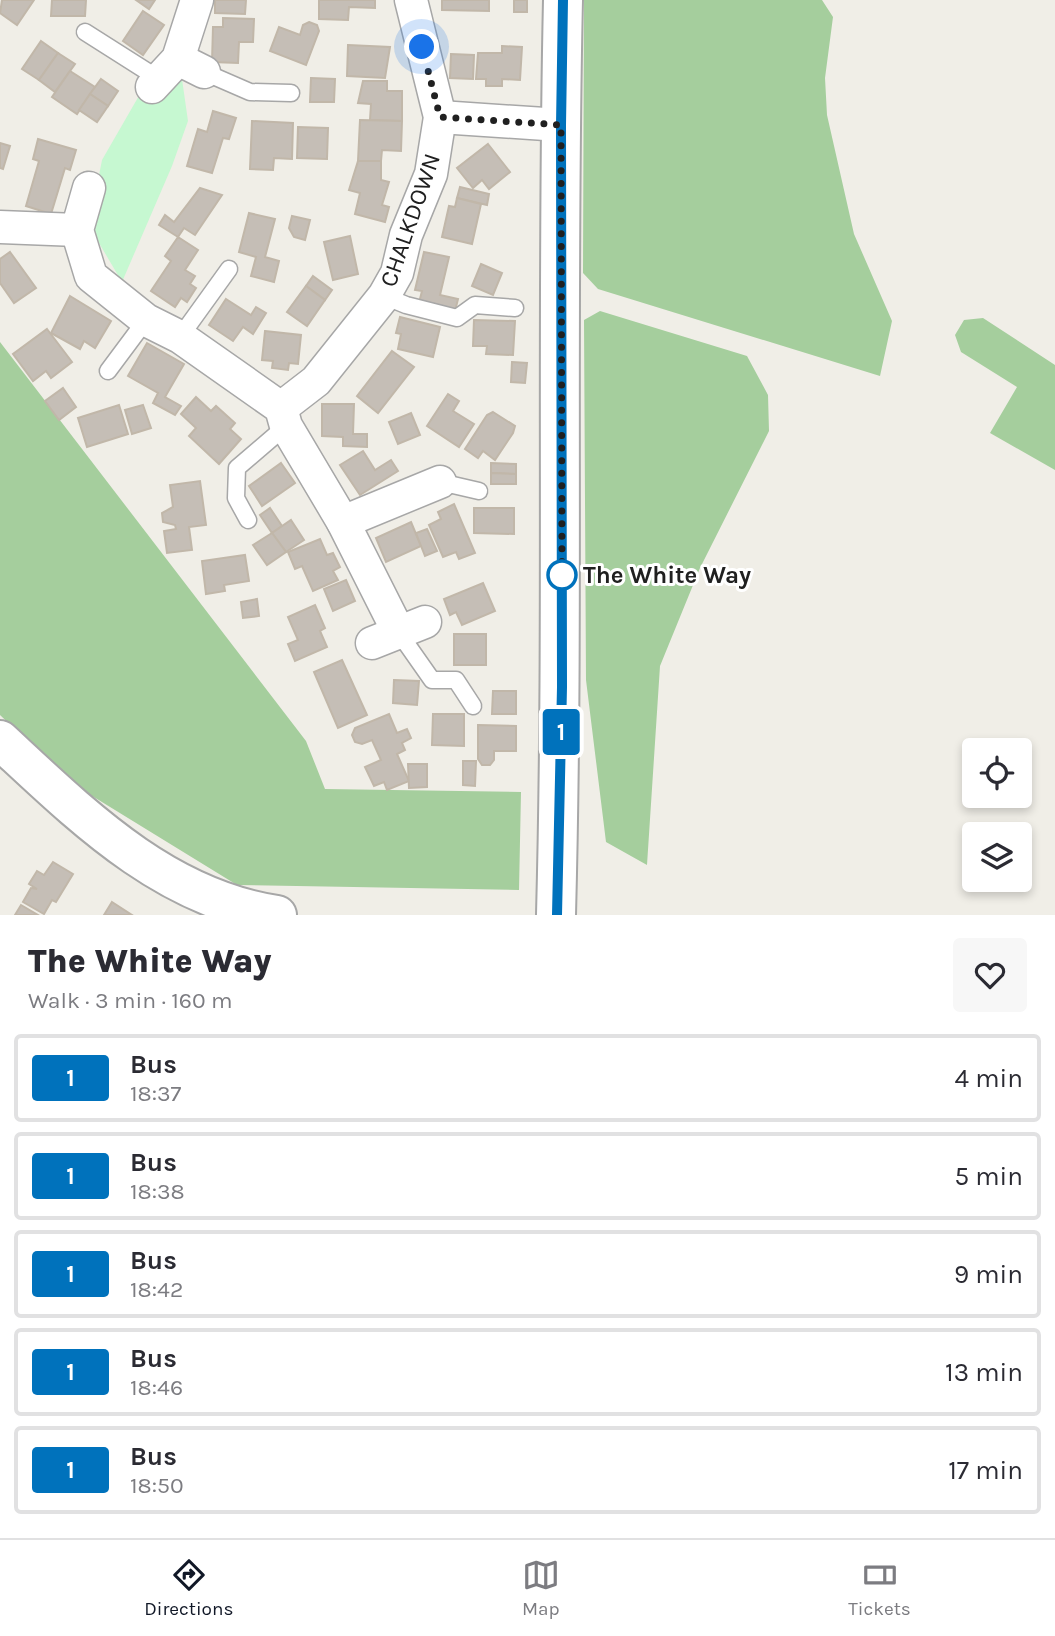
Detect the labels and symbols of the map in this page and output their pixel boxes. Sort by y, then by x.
your location [404,29,439,64]
street label: CHALKDOWN [374,149,446,291]
marker: The White Way [547,560,577,590]
place label: The White Way [583,561,751,589]
line badge: 1 [538,709,584,755]

